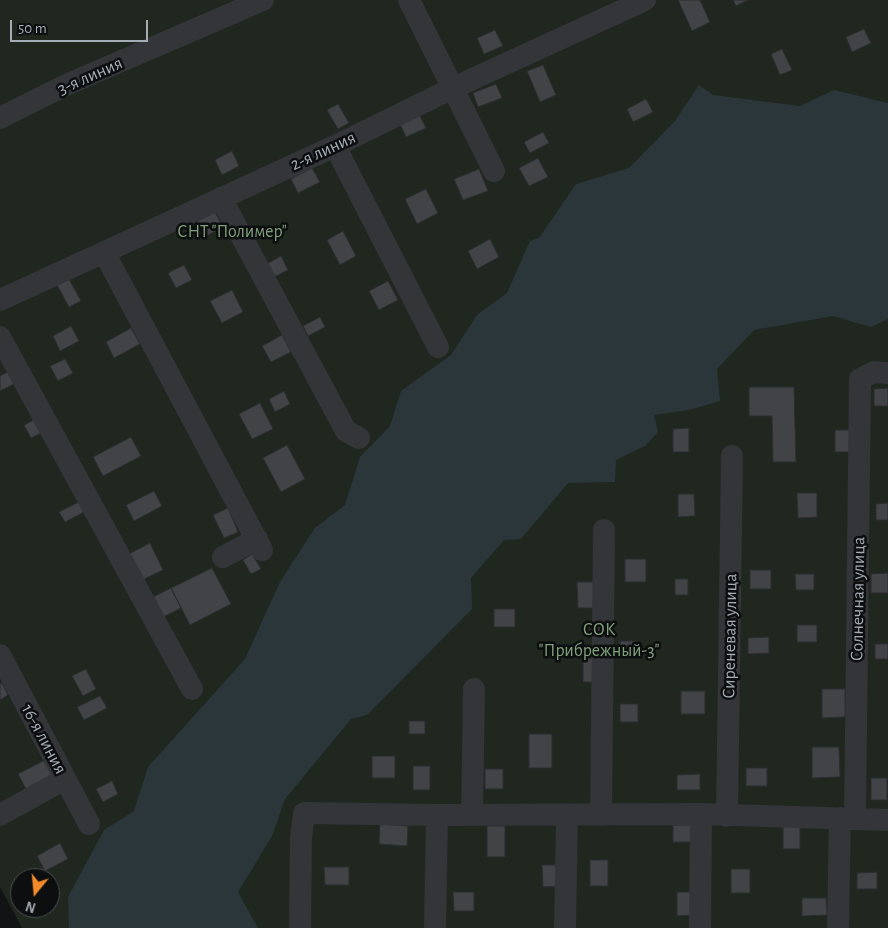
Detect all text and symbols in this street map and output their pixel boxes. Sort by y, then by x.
scale bar [12,10,150,42]
text: 50 m [18,21,47,36]
street label: 3-я линия [54,52,126,100]
street label: 2-я линия [287,126,359,176]
park label: СНТ "Полимер" [177,221,287,243]
street label: Солнечная улица [846,537,870,661]
street label: Сиреневая улица [718,573,742,699]
park label: СОК "Прибрежный-3" [538,619,660,662]
street label: 16-я линия [17,700,71,778]
north arrow [10,868,60,918]
text: N [24,898,38,915]

